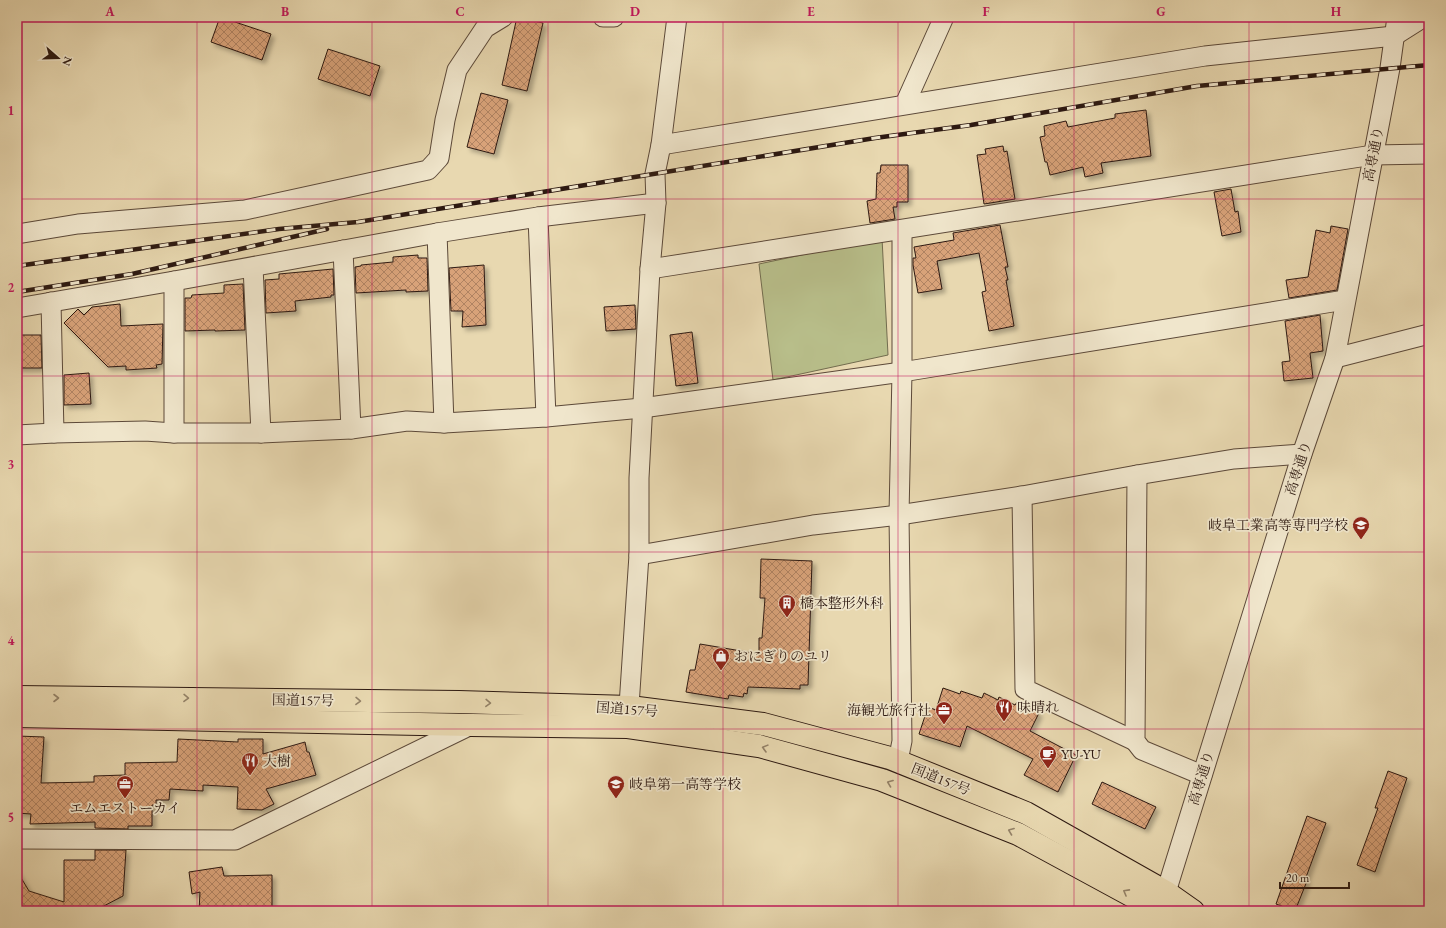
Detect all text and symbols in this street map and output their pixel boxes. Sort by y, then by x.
text: A [104,3,115,20]
text: B [281,3,289,20]
text: C [455,3,465,20]
text: D [630,3,640,20]
text: E [807,3,815,20]
text: F [982,3,990,20]
text: G [1156,3,1166,20]
text: H [1331,3,1342,20]
north arrow [38,38,78,78]
text: N [59,55,75,68]
text: 1 [8,102,15,119]
street label: 高専通り [1359,125,1387,183]
text: 2 [8,279,15,296]
street label: 高専通り [1281,439,1315,497]
text: 3 [8,456,15,473]
school or university icon: 岐阜工業高等専門学校 [1351,515,1371,540]
place label: 岐阜工業高等専門学校 [1208,516,1348,534]
building icon: 橋本整形外科 [777,593,797,618]
place label: 橋本整形外科 [800,594,884,612]
text: 4 [8,632,15,649]
shop icon: おにぎりのユリ [711,646,731,671]
place label: おにぎりのユリ [734,647,832,665]
street label: 国道157号 [272,690,334,710]
one-way arrow [53,693,59,702]
one-way arrow [183,694,189,703]
one-way arrow [355,697,361,705]
restaurant icon: 味晴れ [994,697,1014,722]
one-way arrow [485,698,491,707]
street label: 国道157号 [595,698,659,720]
place label: 味晴れ [1017,698,1059,716]
office icon: 海観光旅行社 [934,700,954,725]
place label: 海観光旅行社 [847,701,931,719]
one-way arrow [762,744,769,753]
cafe icon: YU-YU [1038,744,1058,769]
place label: YU-YU [1061,745,1102,763]
street label: 高専通り [1184,749,1218,807]
restaurant icon: 大樹 [240,751,260,776]
place label: 大樹 [263,752,291,770]
street label: 国道157号 [909,759,973,799]
office icon: エムエストーカイ [115,774,135,799]
school or university icon: 岐阜第一高等学校 [606,774,626,799]
place label: 岐阜第一高等学校 [629,775,741,793]
one-way arrow [887,780,894,788]
place label: エムエストーカイ [69,799,181,817]
text: 5 [8,809,14,826]
one-way arrow [1008,827,1015,835]
scale bar [1280,864,1349,890]
text: 20 m [1286,870,1310,886]
one-way arrow [1123,890,1130,897]

